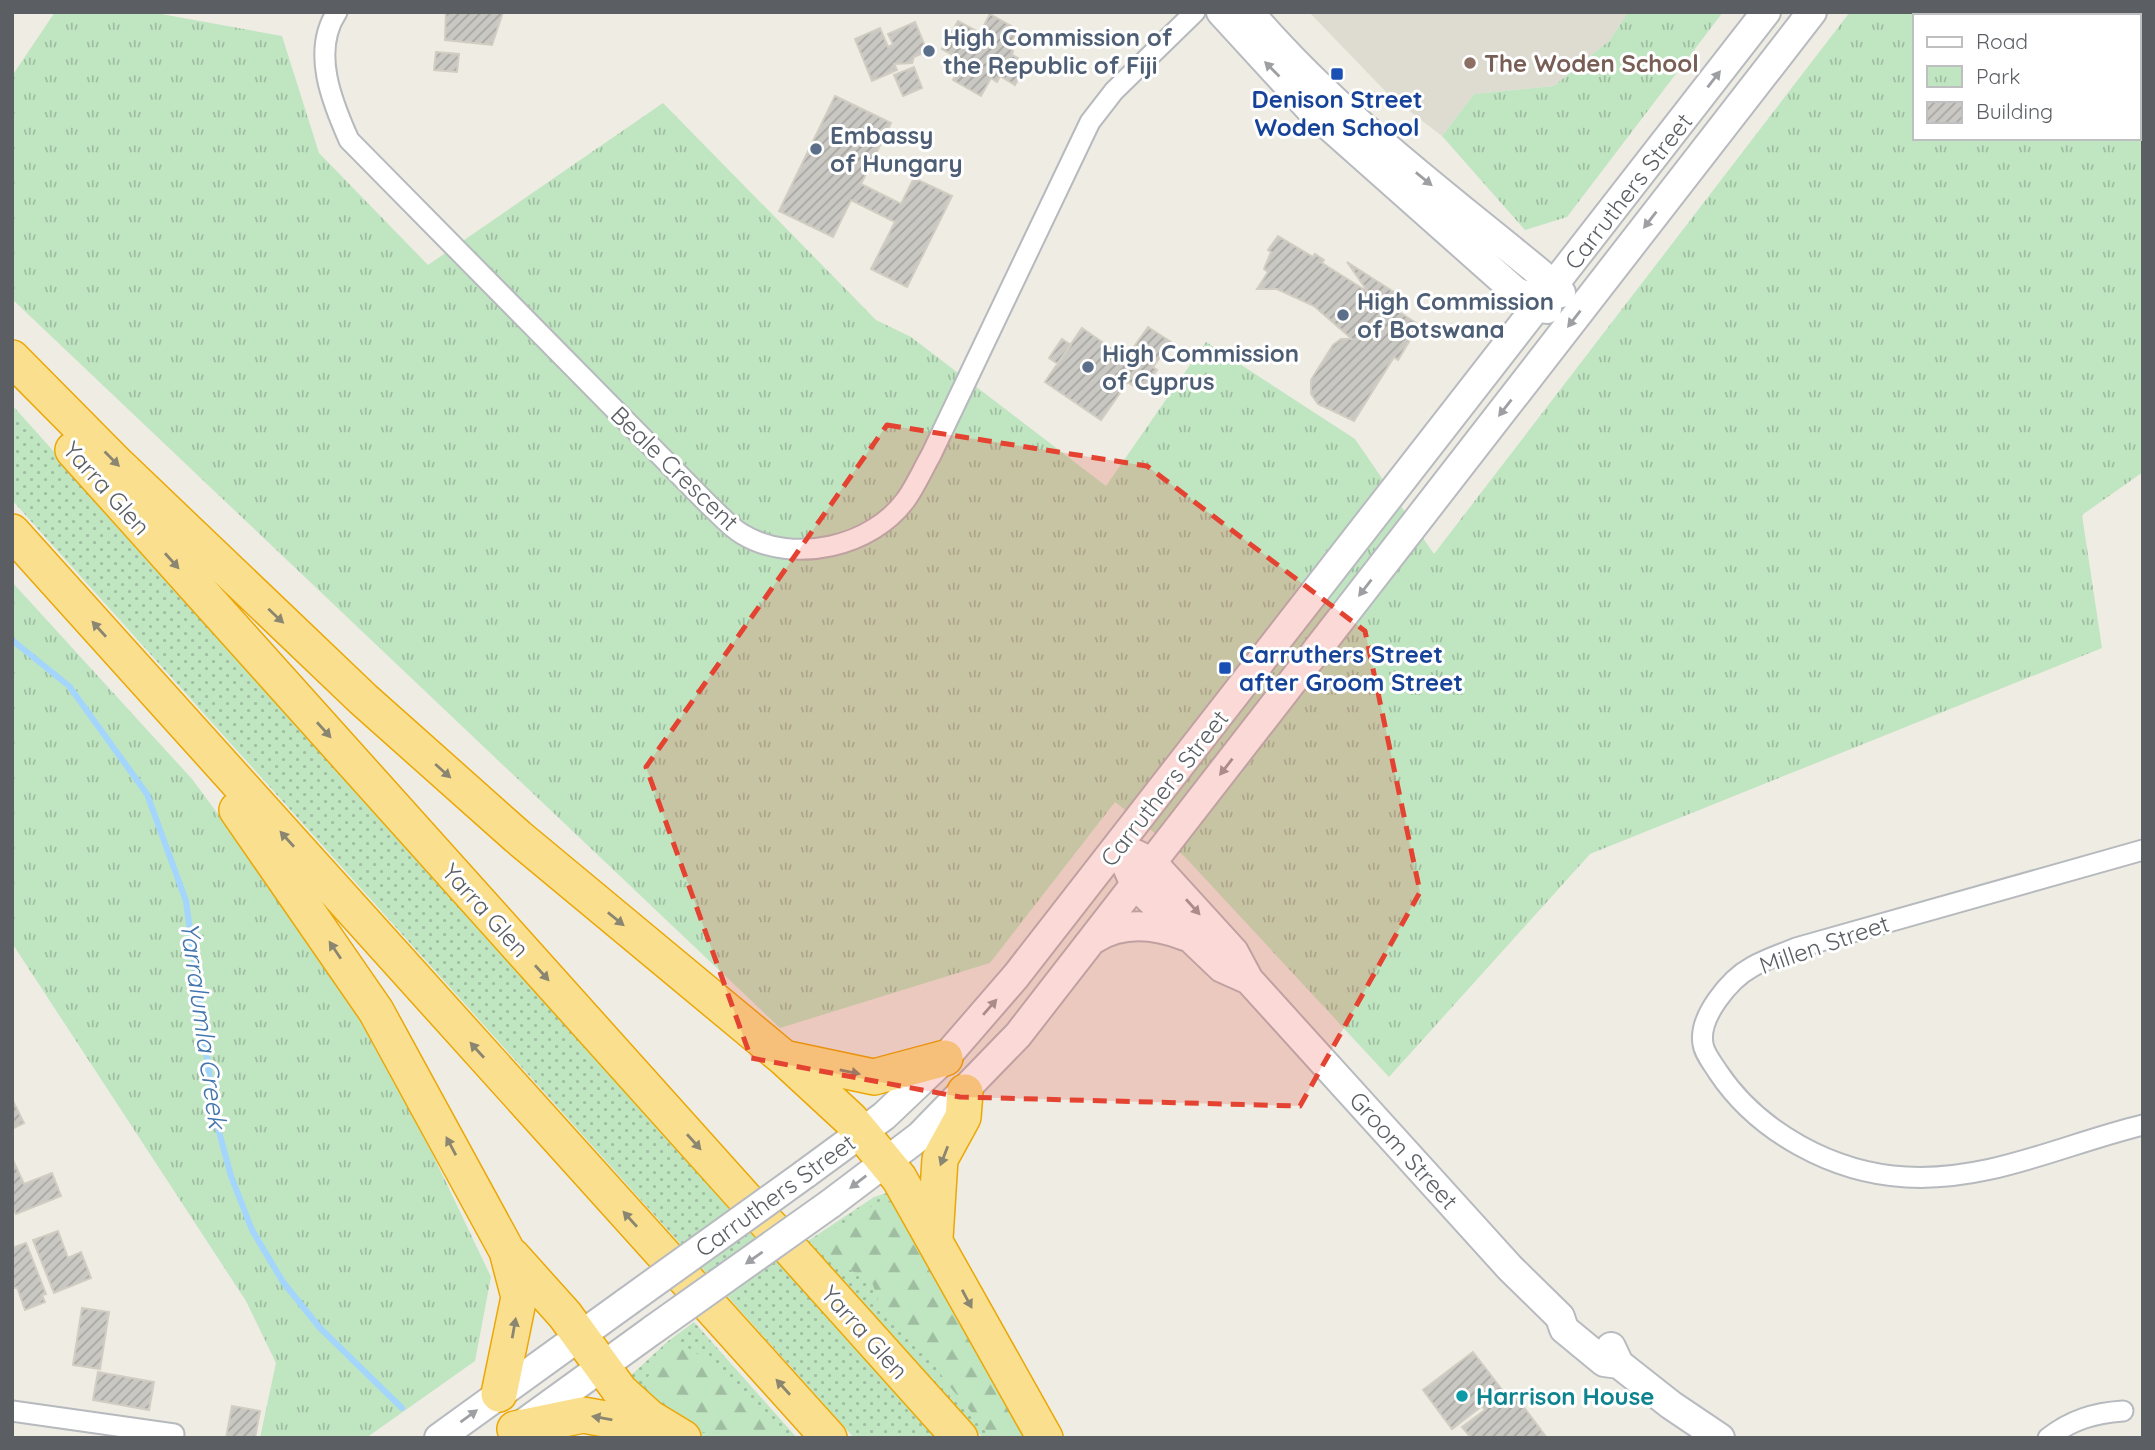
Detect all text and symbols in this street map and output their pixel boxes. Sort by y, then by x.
legend [1913,14,2141,140]
place label: High Commission of the Republic of Fiji [943,22,1173,80]
text: Road [1976,28,2028,54]
marker: High Commission of the Republic of Fiji [921,43,937,59]
place label: The Woden School [1484,48,1699,78]
marker: The Woden School [1462,55,1478,71]
one-way arrow [1264,62,1281,78]
text: Park [1976,63,2020,89]
marker: Denison Street Woden School [1329,66,1345,82]
one-way arrow [1707,71,1722,89]
place label: Denison Street Woden School [1251,84,1423,142]
text: Building [1976,98,2053,124]
street label: Carruthers Street [1558,107,1698,275]
place label: Embassy of Hungary [830,120,963,178]
marker: Embassy of Hungary [808,141,824,157]
one-way arrow [1415,171,1432,186]
one-way arrow [1644,211,1658,229]
place label: High Commission of Botswana [1357,286,1554,344]
marker: High Commission of Botswana [1335,307,1351,323]
one-way arrow [1566,309,1581,327]
place label: High Commission of Cyprus [1102,338,1299,396]
marker: High Commission of Cyprus [1080,359,1096,375]
one-way arrow [1497,398,1512,416]
street label: Beale Crescent [605,399,745,537]
street label: Yarra Glen [57,435,157,541]
one-way arrow [103,450,120,466]
one-way arrow [164,552,180,570]
one-way arrow [1358,578,1373,596]
one-way arrow [267,608,284,624]
one-way arrow [92,620,107,637]
place label: Carruthers Street after Groom Street [1239,639,1463,697]
marker: Carruthers Street after Groom Street [1217,660,1233,676]
street label: Carruthers Street [1094,704,1234,872]
one-way arrow [316,722,331,739]
one-way arrow [1218,758,1233,776]
one-way arrow [434,763,452,779]
one-way arrow [280,831,296,848]
street label: Yarra Glen [436,857,536,963]
one-way arrow [1185,898,1201,916]
street label: Millen Street [1755,908,1893,980]
one-way arrow [607,911,624,926]
water label: Yarralumla Creek [173,920,235,1132]
one-way arrow [329,940,342,960]
one-way arrow [533,964,549,981]
one-way arrow [982,998,997,1015]
one-way arrow [470,1042,486,1059]
one-way arrow [839,1066,861,1077]
street label: Groom Street [1343,1085,1465,1215]
street label: Carruthers Street [689,1127,861,1263]
one-way arrow [686,1133,702,1151]
one-way arrow [445,1136,457,1156]
one-way arrow [938,1145,949,1166]
one-way arrow [849,1175,867,1190]
one-way arrow [622,1210,638,1228]
one-way arrow [745,1251,763,1265]
street label: Yarra Glen [815,1279,915,1385]
one-way arrow [960,1289,972,1309]
one-way arrow [508,1317,519,1339]
one-way arrow [775,1378,791,1396]
place label: Harrison House [1476,1381,1654,1411]
marker: Harrison House [1454,1388,1470,1404]
one-way arrow [460,1409,478,1423]
one-way arrow [591,1412,613,1423]

